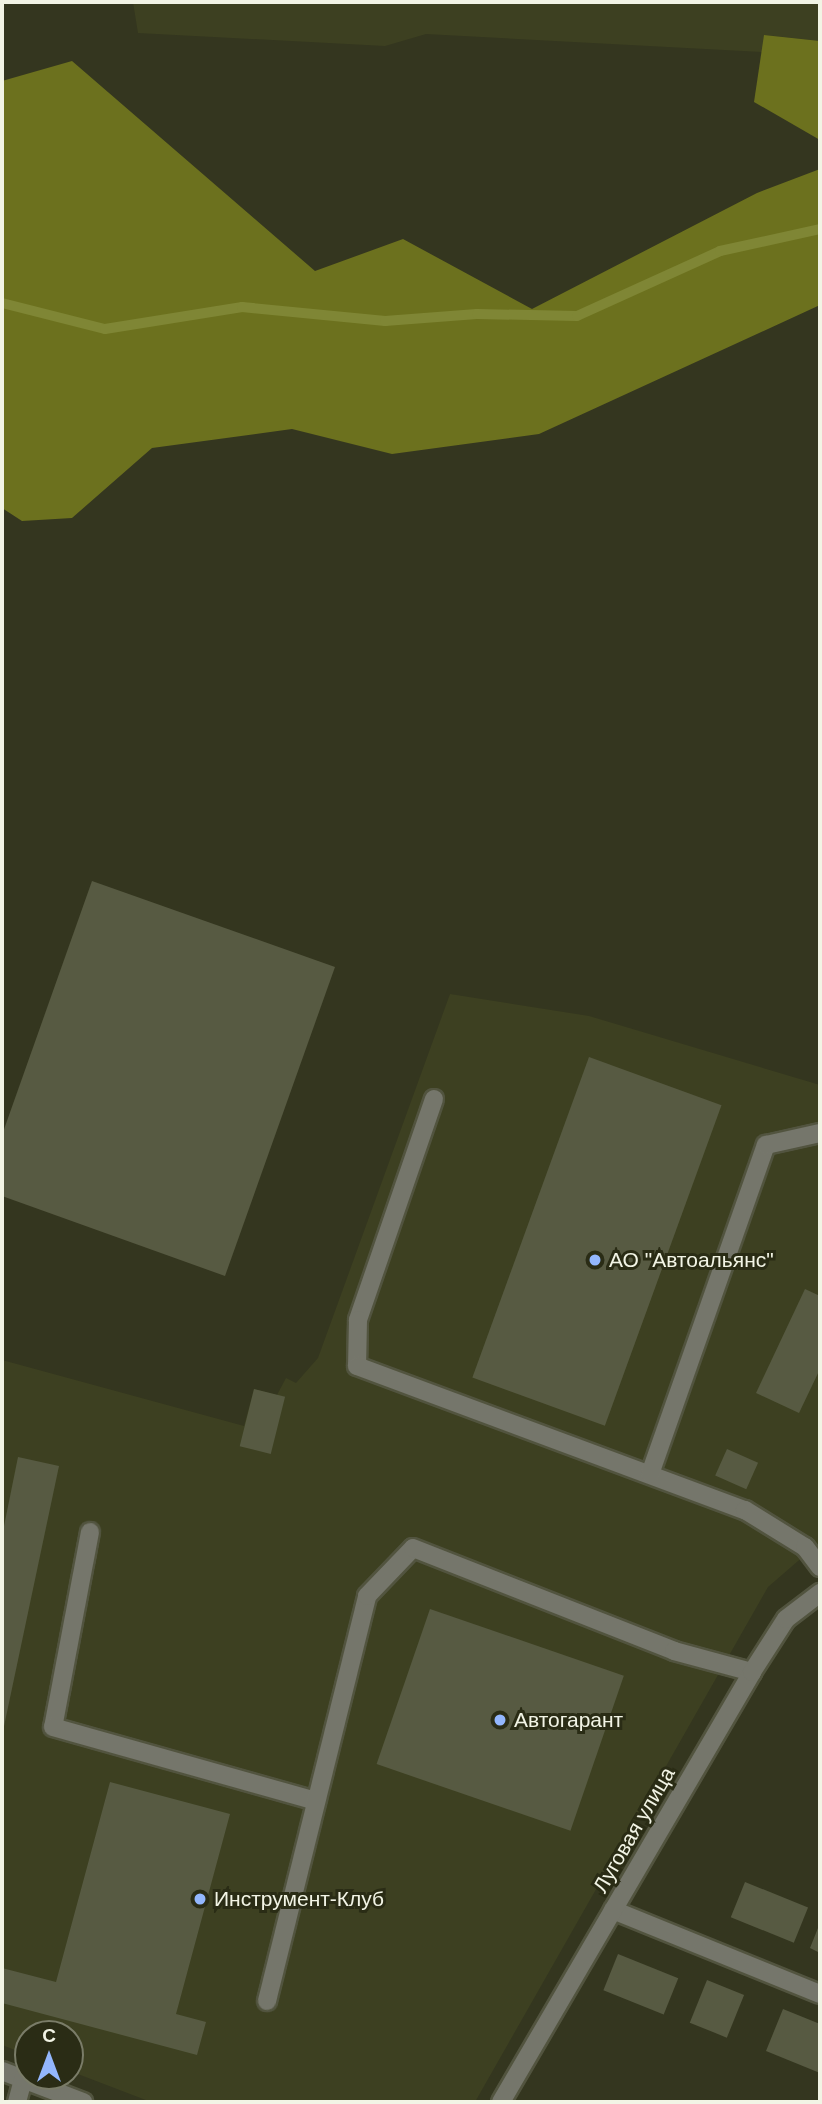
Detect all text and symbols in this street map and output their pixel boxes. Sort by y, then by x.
place label: АО "Автоальянс" [609,1247,774,1273]
marker: АО "Автоальянс" [587,1252,603,1268]
place label: Автогарант [514,1707,623,1733]
marker: Автогарант [492,1712,508,1728]
street label: Луговая улица [588,1763,680,1897]
place label: Инструмент-Клуб [214,1886,384,1912]
marker: Инструмент-Клуб [192,1891,208,1907]
north arrow [14,2020,84,2090]
text: С [42,2025,56,2046]

